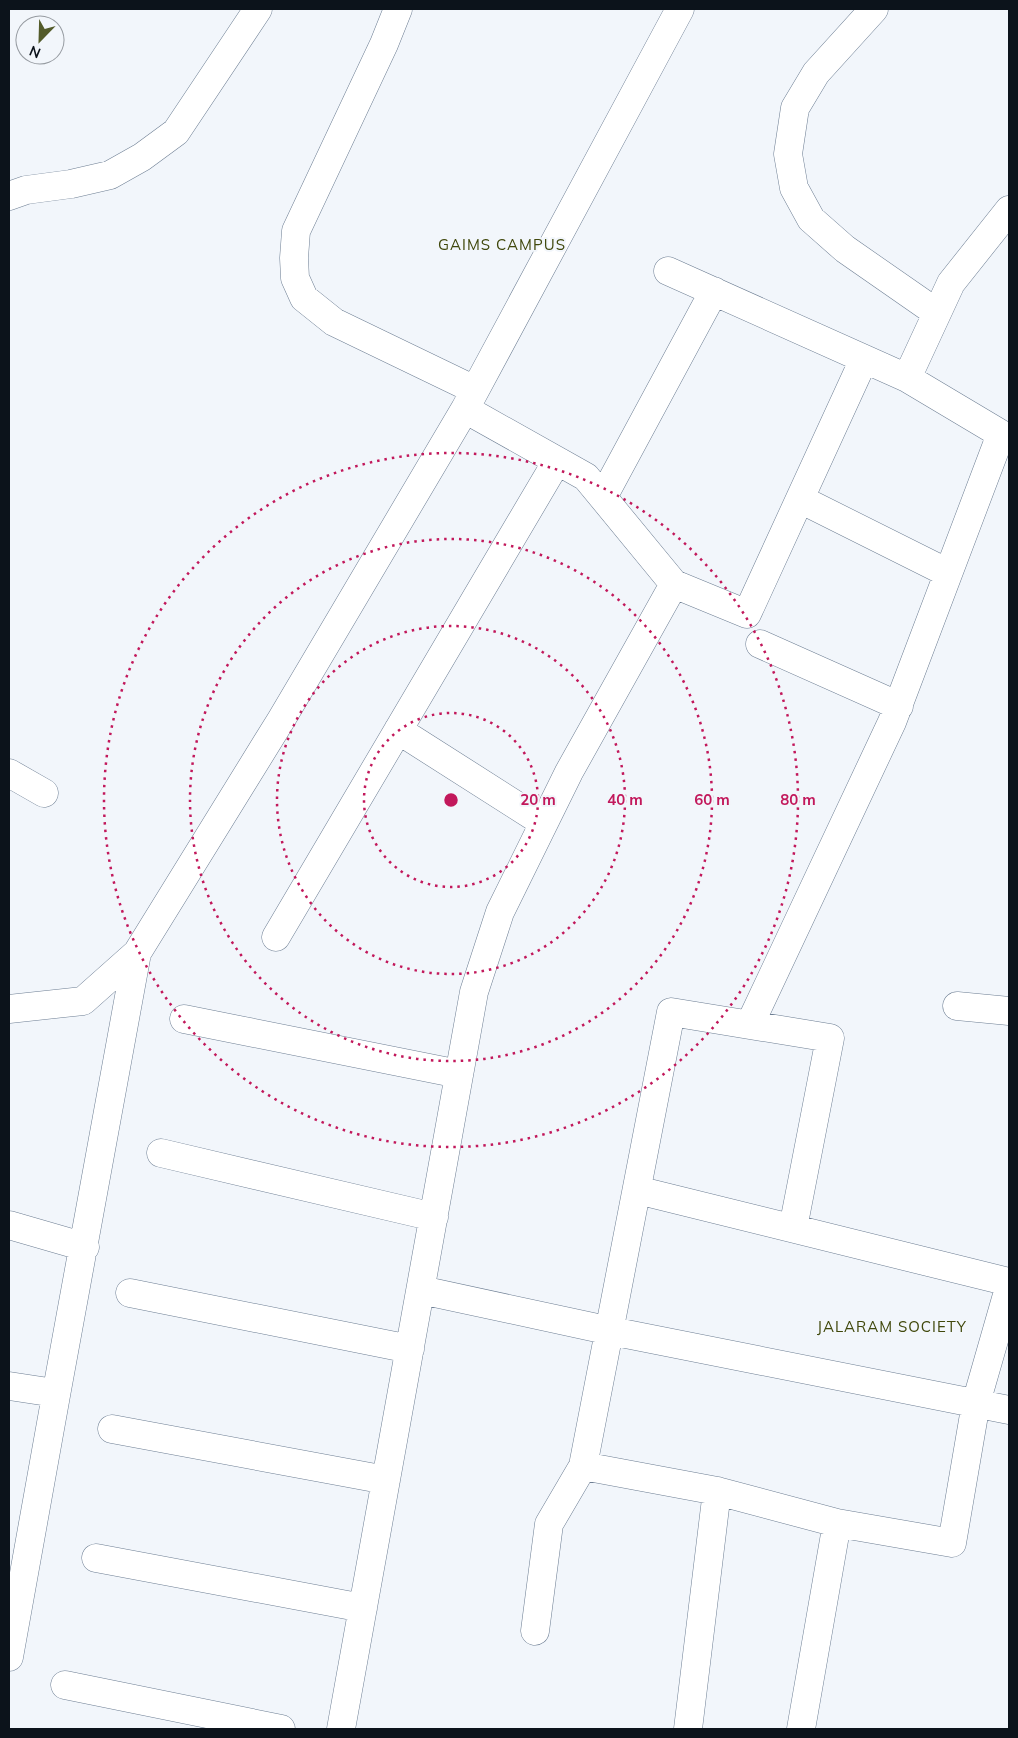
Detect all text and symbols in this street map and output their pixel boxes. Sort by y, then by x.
north arrow [15,15,65,65]
text: N [27,42,43,62]
district label: GAIMS CAMPUS [438,235,566,254]
text: 20 m [520,790,556,809]
text: 40 m [607,790,643,809]
text: 60 m [694,790,730,809]
text: 80 m [780,790,816,809]
centre of rings [442,791,460,809]
district label: JALARAM SOCIETY [817,1317,967,1336]

